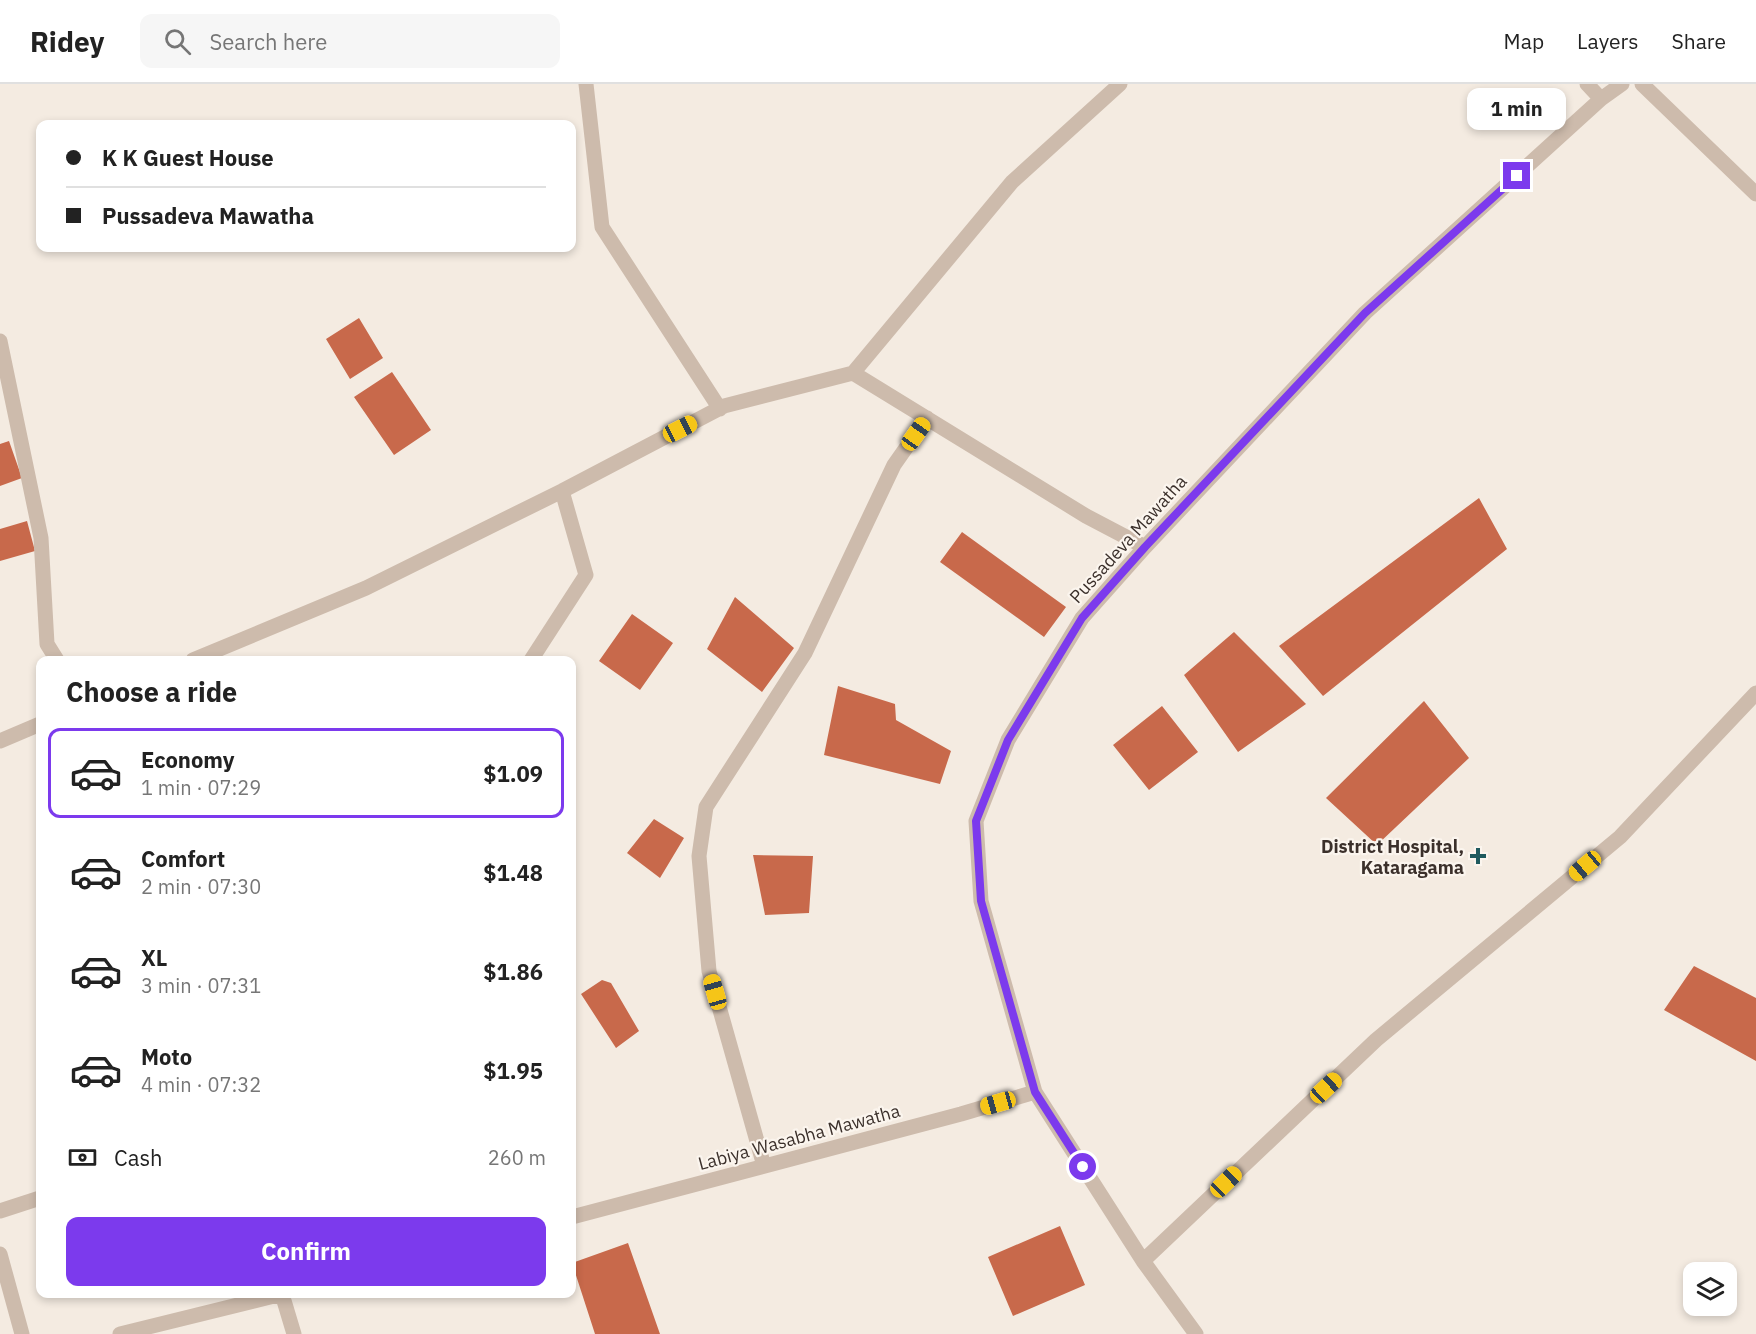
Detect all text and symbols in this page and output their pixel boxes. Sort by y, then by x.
search box [140,14,560,68]
text: Ridey [30,23,104,60]
icon: search [161,25,194,58]
text: Search here [209,27,327,56]
text: Map [1504,27,1544,55]
text: Layers [1577,27,1639,55]
text: Share [1672,27,1726,55]
callout: 1 min [1468,89,1567,131]
text: 1 min [1490,95,1543,122]
text: K K Guest House [102,143,274,172]
route end [1503,162,1530,189]
text: Pussadeva Mawatha [102,201,314,230]
car [660,413,700,445]
car [898,414,934,454]
street label: Pussadeva Mawatha [1064,470,1192,608]
text: Choose a ride [66,674,237,709]
text: Economy [141,745,235,774]
icon: car [69,746,123,800]
text: $1.09 [483,759,543,788]
text: 1 min · 07:29 [141,774,261,801]
place label: District Hospital, Kataragama [1321,835,1464,879]
text: Comfort [141,844,225,873]
icon: car [69,845,123,899]
marker: District Hospital, Kataragama [1469,847,1487,865]
car [1565,848,1605,884]
text: $1.48 [483,858,543,887]
text: 2 min · 07:30 [141,873,261,900]
text: XL [141,943,167,972]
icon: car [69,944,123,998]
text: $1.86 [483,957,543,986]
text: 3 min · 07:31 [141,972,261,999]
car [701,972,729,1012]
text: Moto [141,1042,192,1071]
icon: car [69,1043,123,1097]
text: $1.95 [483,1056,543,1085]
car [1307,1069,1345,1107]
text: 4 min · 07:32 [141,1071,261,1098]
car [978,1089,1018,1117]
street label: Labiya Wasabha Mawatha [696,1099,903,1175]
icon: cash [66,1141,99,1174]
text: Cash [114,1143,163,1172]
text: 260 m [488,1144,546,1171]
route start [1069,1153,1096,1180]
car [1207,1163,1245,1201]
button: Confirm [66,1217,546,1286]
map controls [1683,1262,1737,1316]
button: layers [1683,1262,1737,1316]

